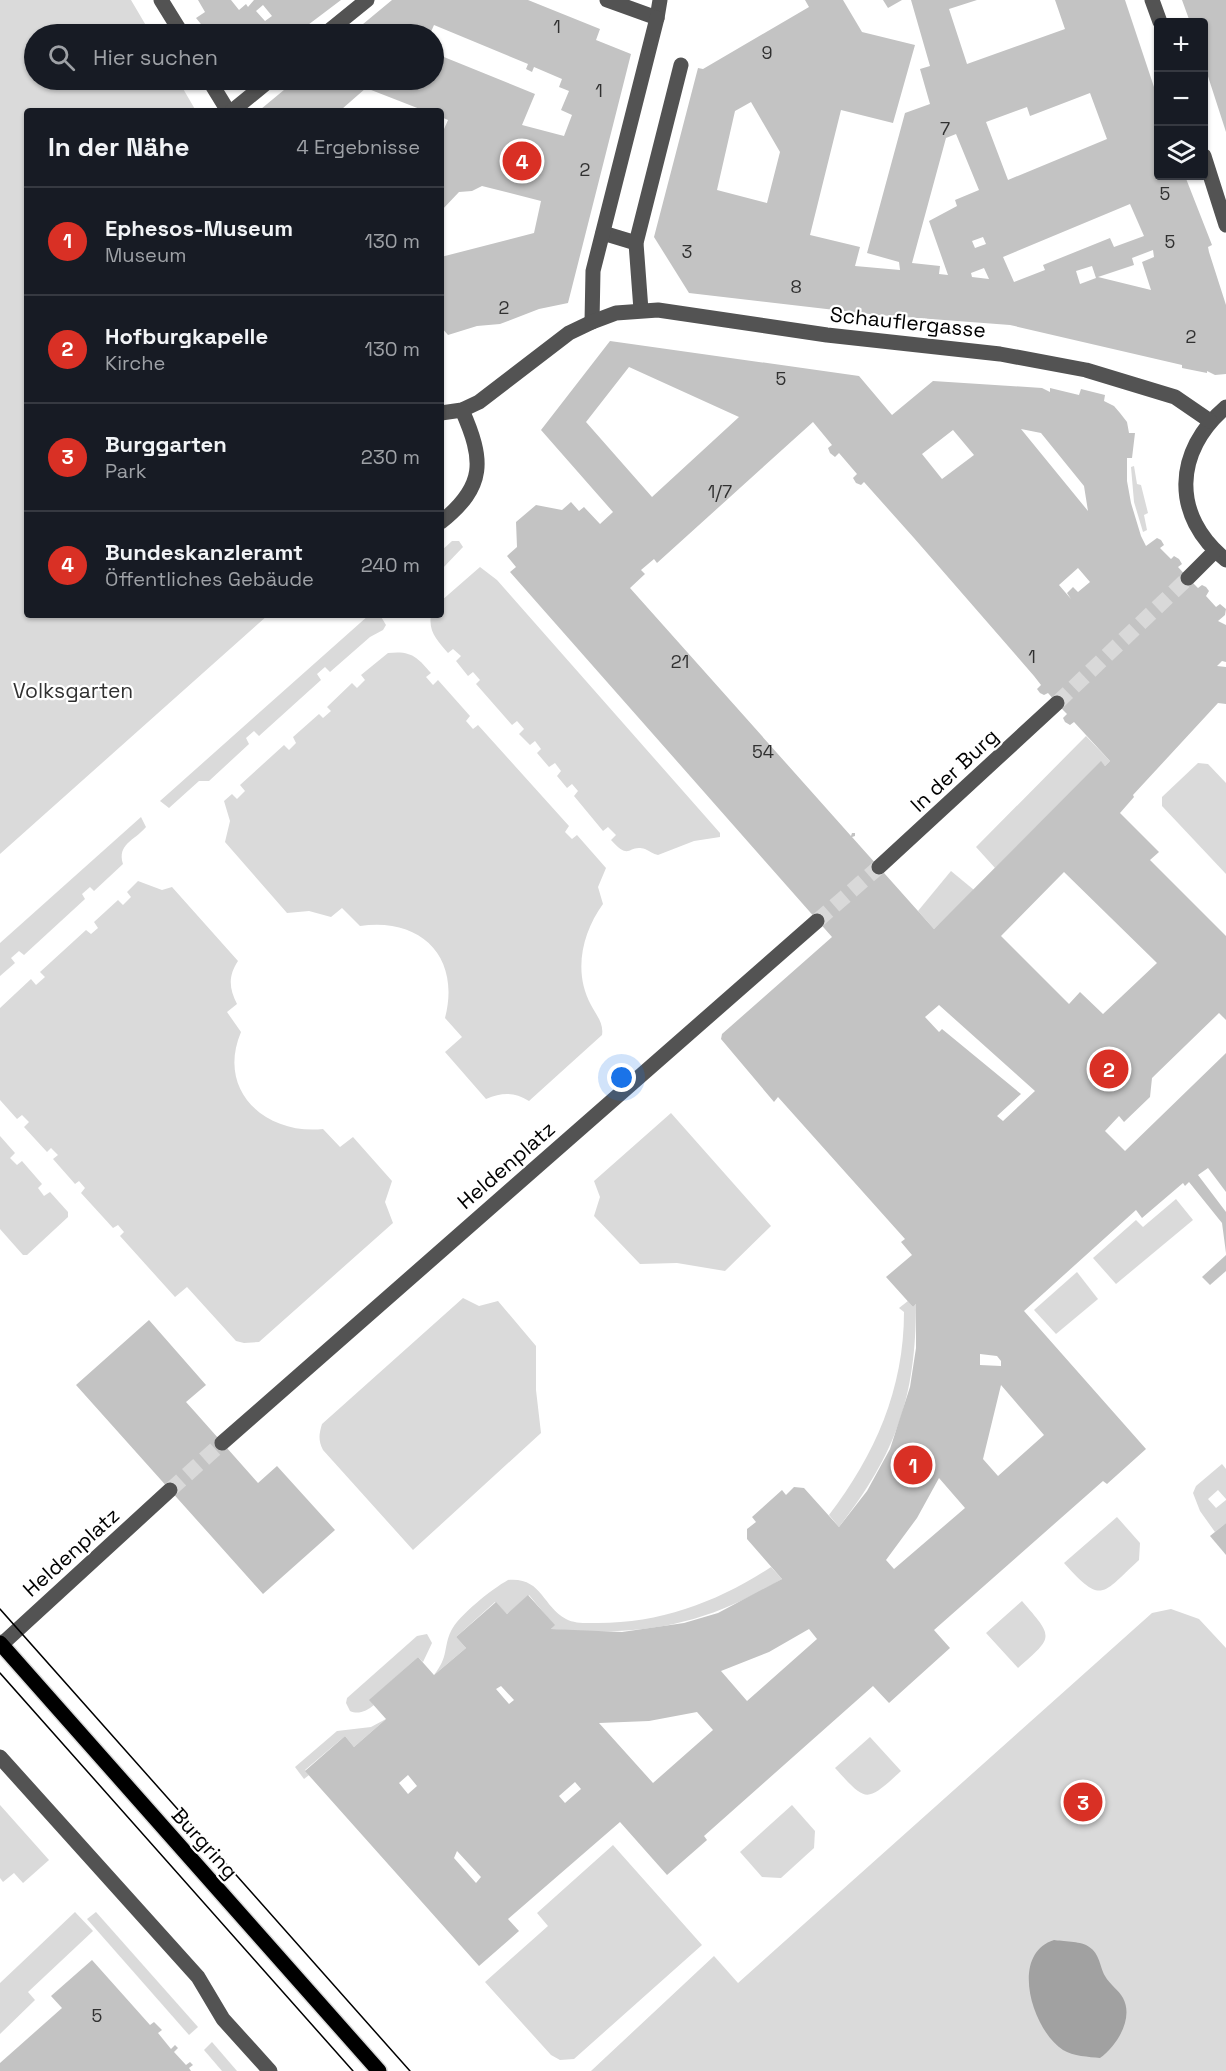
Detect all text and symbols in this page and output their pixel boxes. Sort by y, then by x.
house number: 1 [553,15,561,38]
map controls [1154,18,1208,180]
button: + [1154,18,1208,72]
search box [24,24,444,90]
icon: search [45,41,78,74]
house number: 9 [761,41,773,64]
text: Hier suchen [93,43,218,71]
button: − [1154,72,1208,126]
house number: 1 [595,79,603,102]
house number: 7 [940,117,950,140]
button: layers [1154,126,1208,180]
text: In der Nähe [48,130,189,164]
text: 4 Ergebnisse [296,134,420,160]
pin: 4 [502,138,542,184]
house number: 2 [580,158,590,181]
house number: 5 [1160,182,1170,205]
text: Ephesos-Museum [105,214,293,242]
text: 1 [63,228,72,254]
text: 130 m [364,228,420,254]
house number: 5 [1165,230,1175,253]
house number: 3 [682,240,692,263]
text: Museum [105,242,186,268]
house number: 8 [790,275,802,298]
house number: 2 [499,296,509,319]
street label: Schauflergasse [829,300,987,344]
text: Hofburgkapelle [105,322,268,350]
house number: 2 [1186,325,1196,348]
text: 2 [62,336,73,362]
text: 130 m [364,336,420,362]
text: Kirche [105,350,165,376]
house number: 5 [776,367,786,390]
text: Burggarten [105,430,227,458]
text: 3 [61,444,74,470]
text: 230 m [361,444,420,470]
text: Park [105,458,147,484]
house number: 1/7 [708,480,732,503]
text: Bundeskanzleramt [105,538,303,566]
text: 4 [61,552,74,578]
text: 240 m [361,552,420,578]
text: Öffentliches Gebäude [105,566,314,592]
house number: 1 [1028,645,1036,668]
house number: 21 [671,650,689,673]
park label: Volksgarten [13,677,133,704]
street label: In der Burg [904,722,1004,818]
house number: 54 [752,740,774,763]
pin: 2 [1090,1046,1128,1092]
your location [607,1063,636,1092]
street label: Heldenplatz [452,1115,560,1215]
pin: 1 [894,1442,932,1488]
street label: Heldenplatz [17,1502,125,1602]
pin: 3 [1064,1780,1102,1824]
street label: Burgring [166,1802,244,1884]
house number: 5 [92,2004,102,2027]

